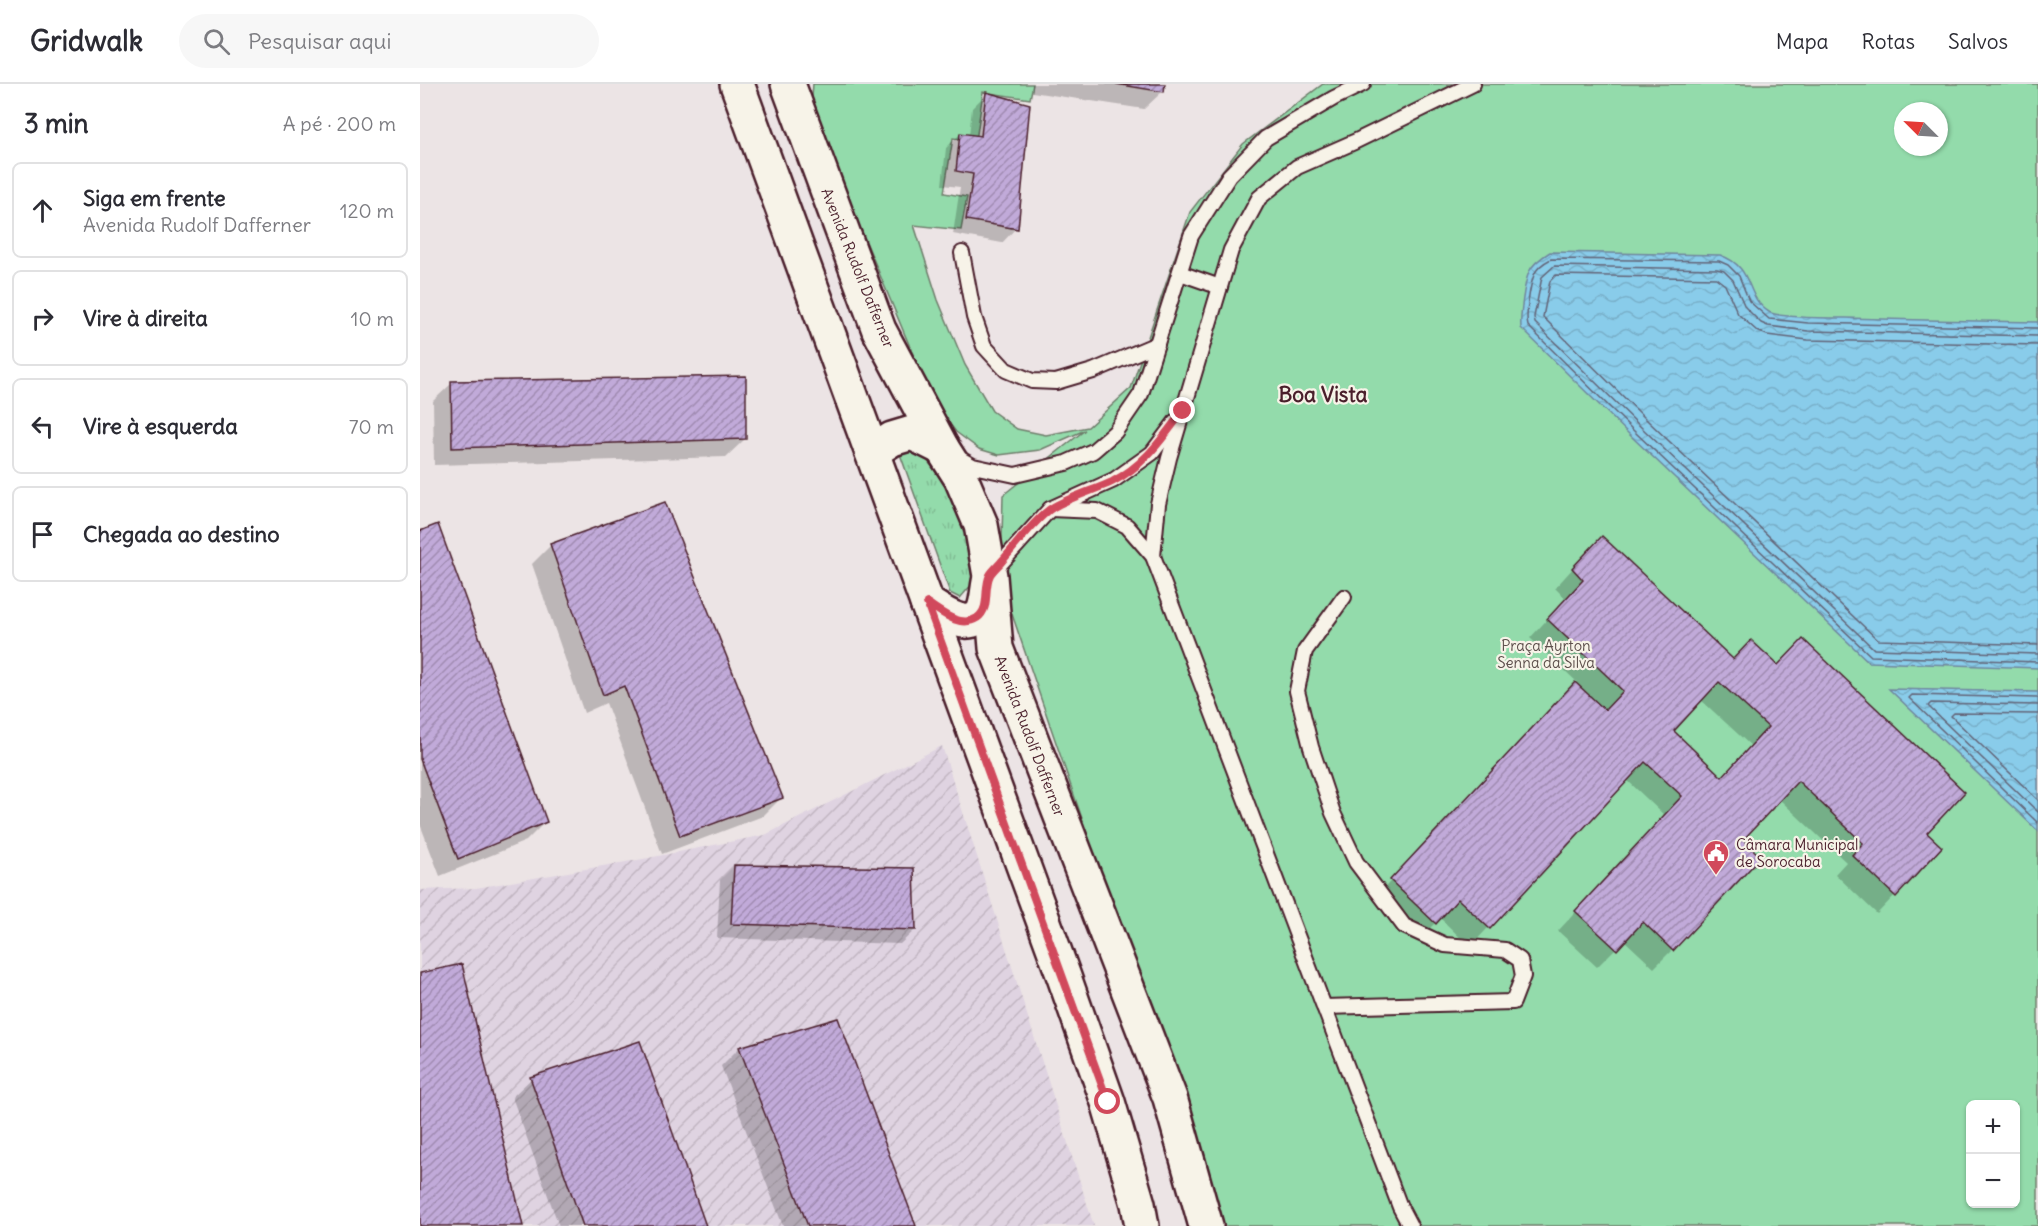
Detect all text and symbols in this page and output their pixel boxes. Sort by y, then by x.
search box [179,14,599,68]
text: Gridwalk [30,23,143,59]
icon: search [200,25,233,58]
text: Pesquisar aqui [248,27,391,55]
text: Mapa [1776,28,1829,55]
text: Rotas [1862,28,1915,55]
text: Salvos [1948,28,2008,55]
north arrow [1894,102,1948,156]
text: 3 min [24,107,89,140]
text: A pé · 200 m [283,111,396,136]
text: Siga em frente [83,184,226,212]
street label: Avenida Rudolf Dafferner [817,185,899,351]
icon: ahead [26,194,59,227]
text: 120 m [340,198,394,223]
text: Avenida Rudolf Dafferner [83,212,311,237]
icon: right [26,302,59,335]
text: Vire à direita [83,304,208,332]
text: 10 m [351,306,394,331]
district label: Boa Vista [1279,381,1368,408]
route end [1169,397,1195,423]
icon: left [26,410,59,443]
text: Vire à esquerda [83,412,238,440]
text: 70 m [349,414,394,439]
icon: arrive [26,518,59,551]
text: Chegada ao destino [83,520,280,548]
park label: Praça Ayrton Senna da Silva [1497,636,1595,672]
street label: Avenida Rudolf Dafferner [991,653,1069,819]
place label: Câmara Municipal de Sorocaba [1736,835,1858,871]
public building icon: Câmara Municipal de Sorocaba [1701,838,1731,876]
route start [1094,1088,1120,1114]
map controls [1966,1100,2020,1208]
button: + [1966,1100,2020,1154]
button: − [1966,1154,2020,1208]

